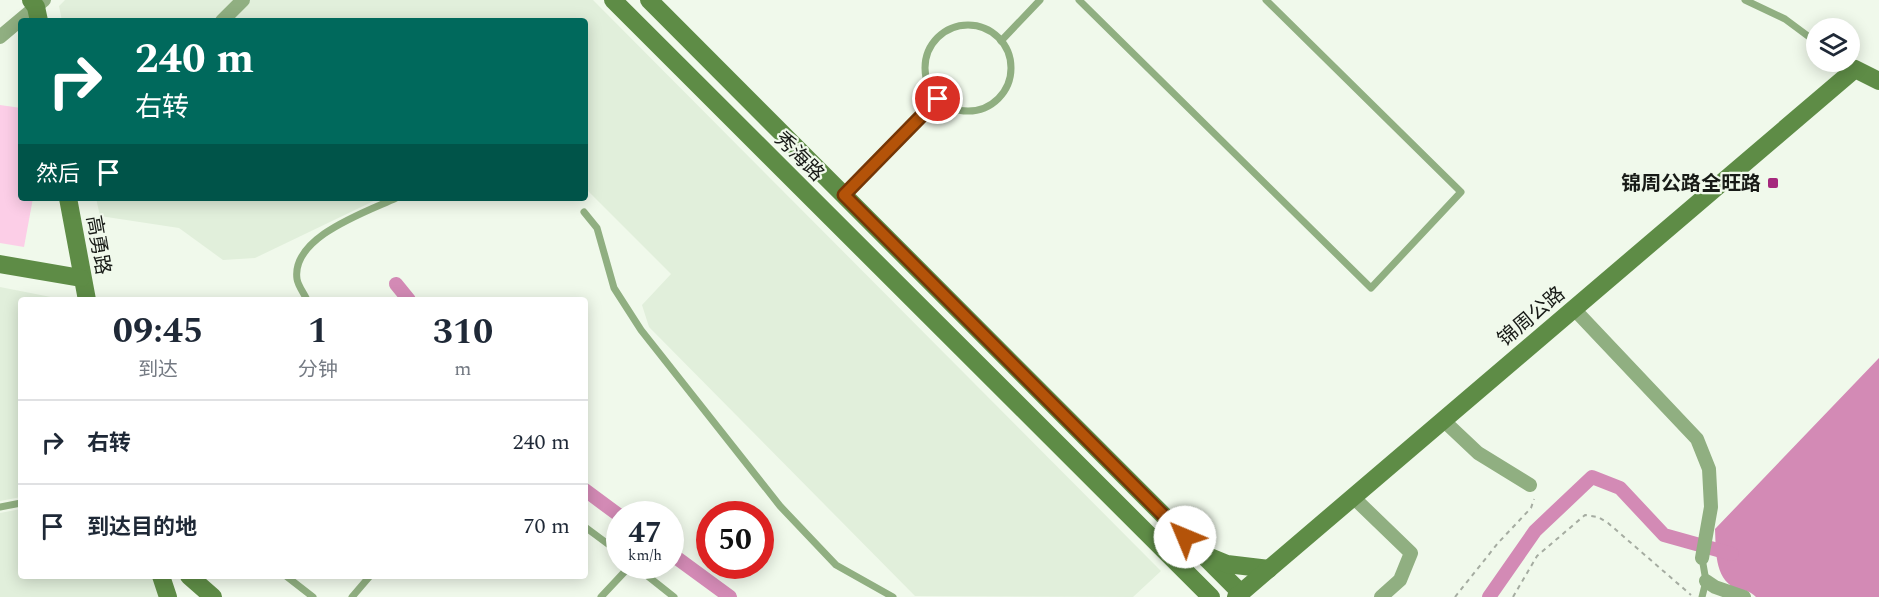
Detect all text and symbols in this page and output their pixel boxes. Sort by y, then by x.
map controls [1806,18,1860,72]
button: layers [1806,18,1860,72]
text: 240 m [135,28,254,91]
icon: right [36,42,114,120]
pin [912,73,963,124]
icon: arrive [921,82,954,115]
text: 右转 [135,87,189,129]
street label: 秀海路 [767,125,831,189]
icon: arrive [92,156,125,189]
text: 然后 [36,158,80,191]
place label: 锦周公路全旺路 [1621,169,1761,199]
marker: 锦周公路全旺路 [1766,176,1780,190]
street label: 高勇路 [78,213,118,277]
street label: 锦周公路 [1491,280,1572,354]
text: 09:45 [113,304,203,359]
text: 1 [308,304,328,359]
text: 310 [433,305,493,360]
text: m [454,354,472,384]
text: 到达 [138,355,178,385]
text: 分钟 [298,355,338,385]
icon: right [36,426,69,459]
text: 240 m [513,426,570,459]
text: 右转 [87,427,131,460]
speed limit sign: 50 [696,501,774,579]
position arrow [1153,505,1217,569]
icon: arrive [36,510,69,543]
text: 70 m [524,510,570,543]
text: 47 [628,510,662,556]
text: 到达目的地 [87,511,197,544]
text: km/h [628,544,662,567]

